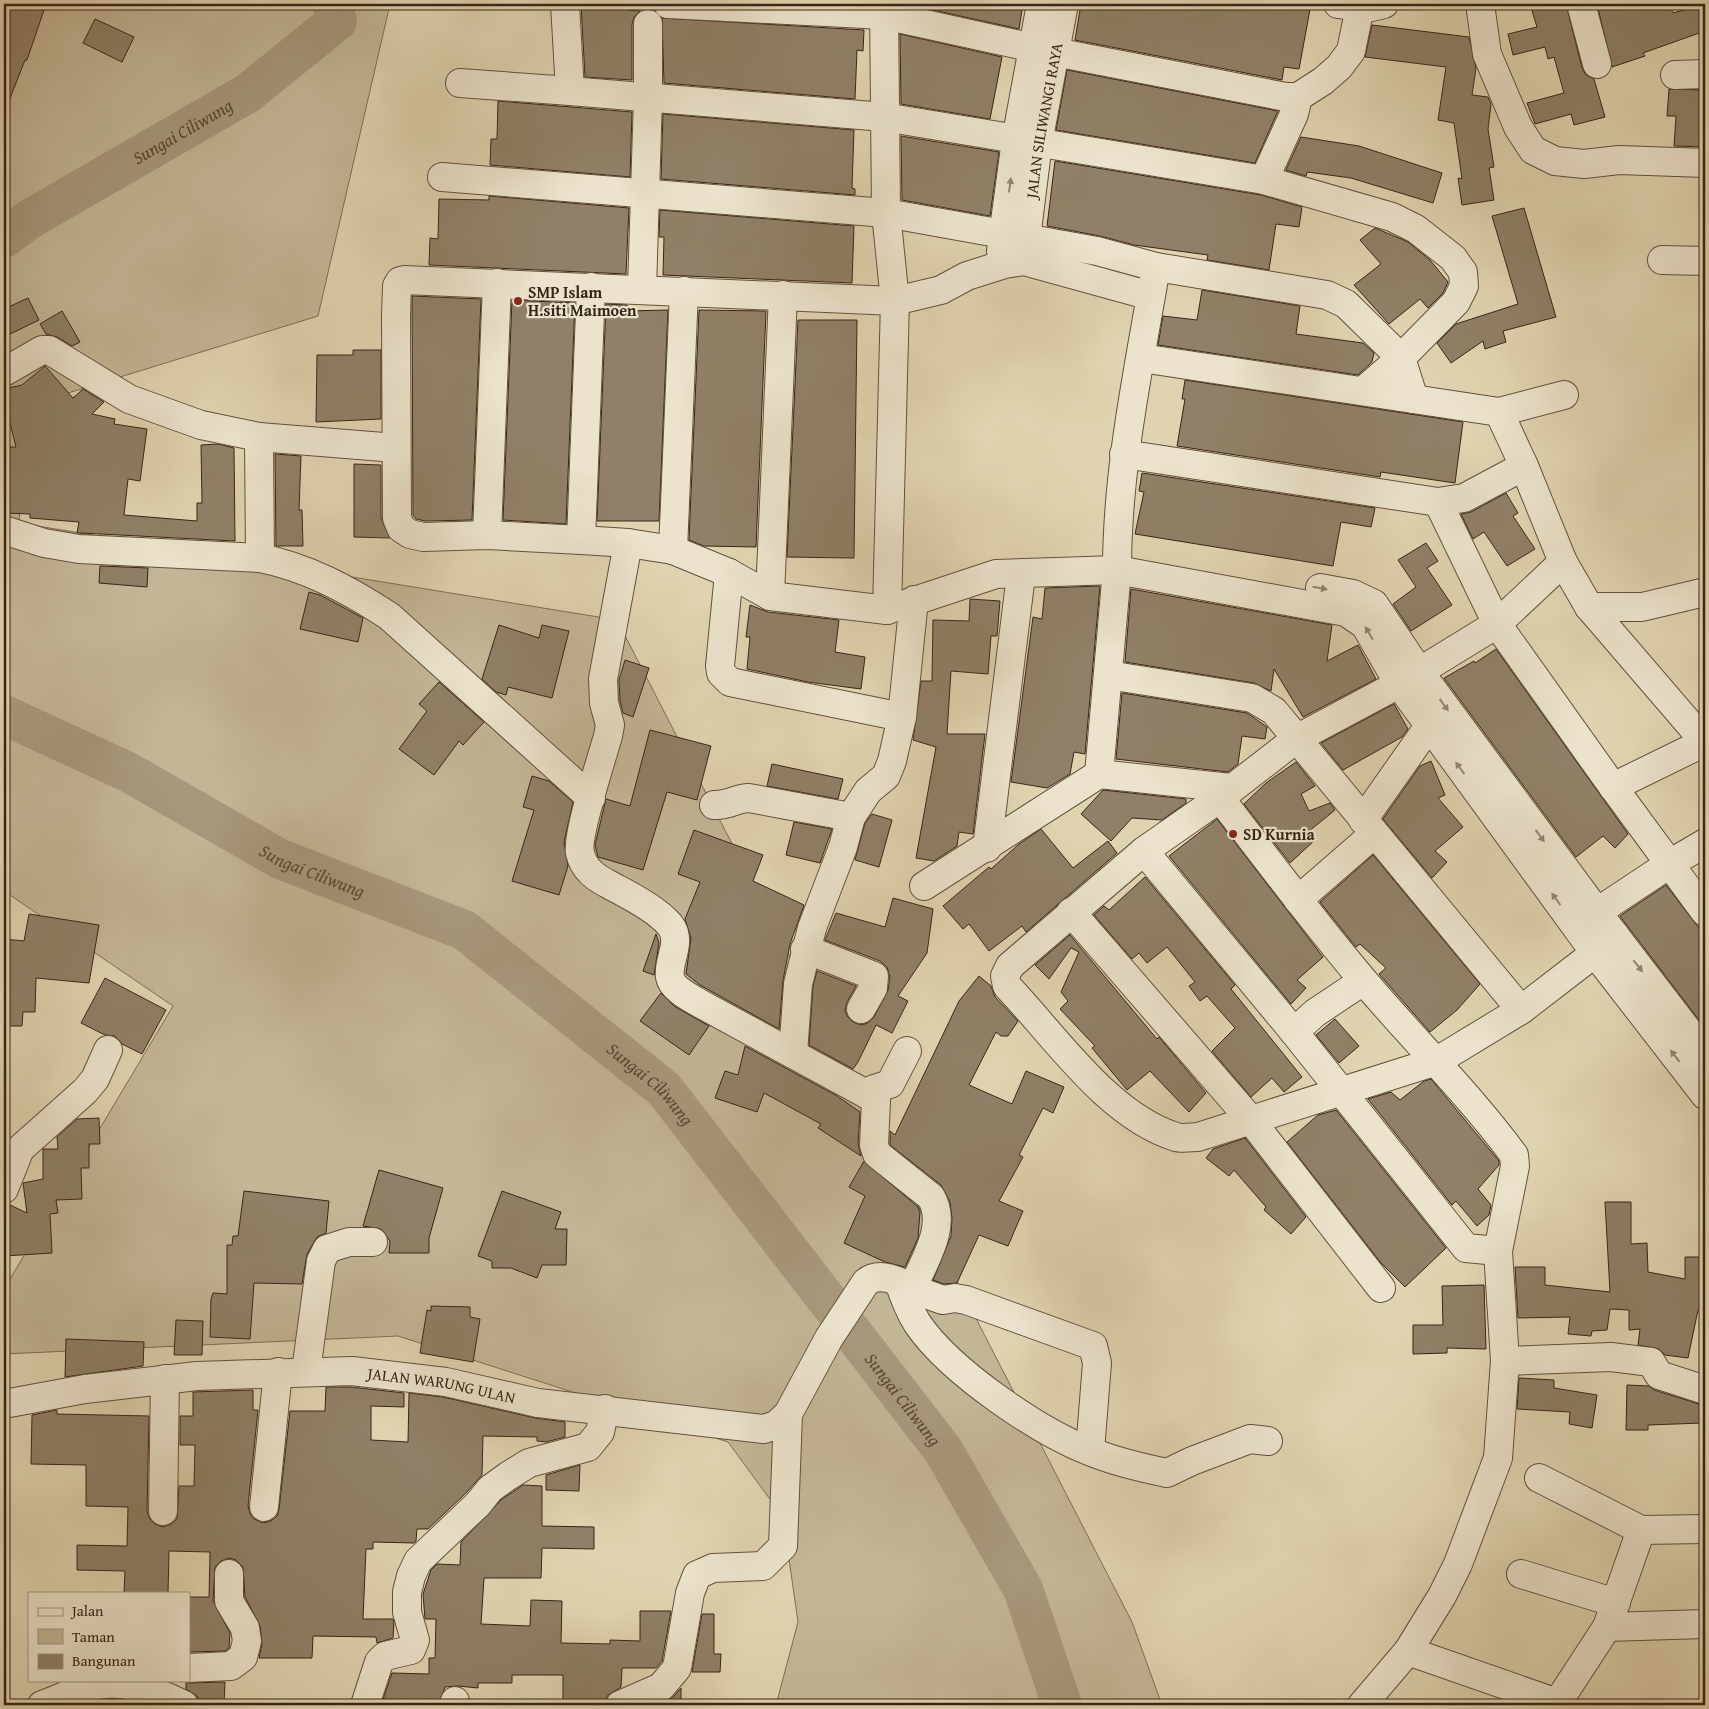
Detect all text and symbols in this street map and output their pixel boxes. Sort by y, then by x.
street label: JALAN SILIWANGI RAYA [1019,40,1069,202]
water label: Sungai Ciliwung [127,91,237,171]
one-way arrow [1006,177,1014,193]
place label: SMP Islam H.siti Maimoen [528,280,637,322]
marker: SMP Islam H.siti Maimoen [512,295,524,307]
one-way arrow [1312,585,1328,593]
one-way arrow [1365,627,1374,640]
one-way arrow [1439,698,1449,712]
one-way arrow [1455,761,1465,775]
place label: SD Kurnia [1243,822,1315,846]
marker: SD Kurnia [1227,828,1239,840]
one-way arrow [1535,829,1546,842]
water label: Sungai Ciliwung [255,837,369,904]
one-way arrow [1550,893,1561,906]
one-way arrow [1633,959,1644,972]
water label: Sungai Ciliwung [601,1035,701,1131]
one-way arrow [1670,1050,1681,1063]
water label: Sungai Ciliwung [859,1346,948,1451]
street label: JALAN WARUNG ULAN [364,1361,519,1410]
legend [28,1592,190,1682]
text: Jalan [70,1600,104,1621]
text: Taman [72,1626,115,1647]
text: Bangunan [72,1650,136,1671]

